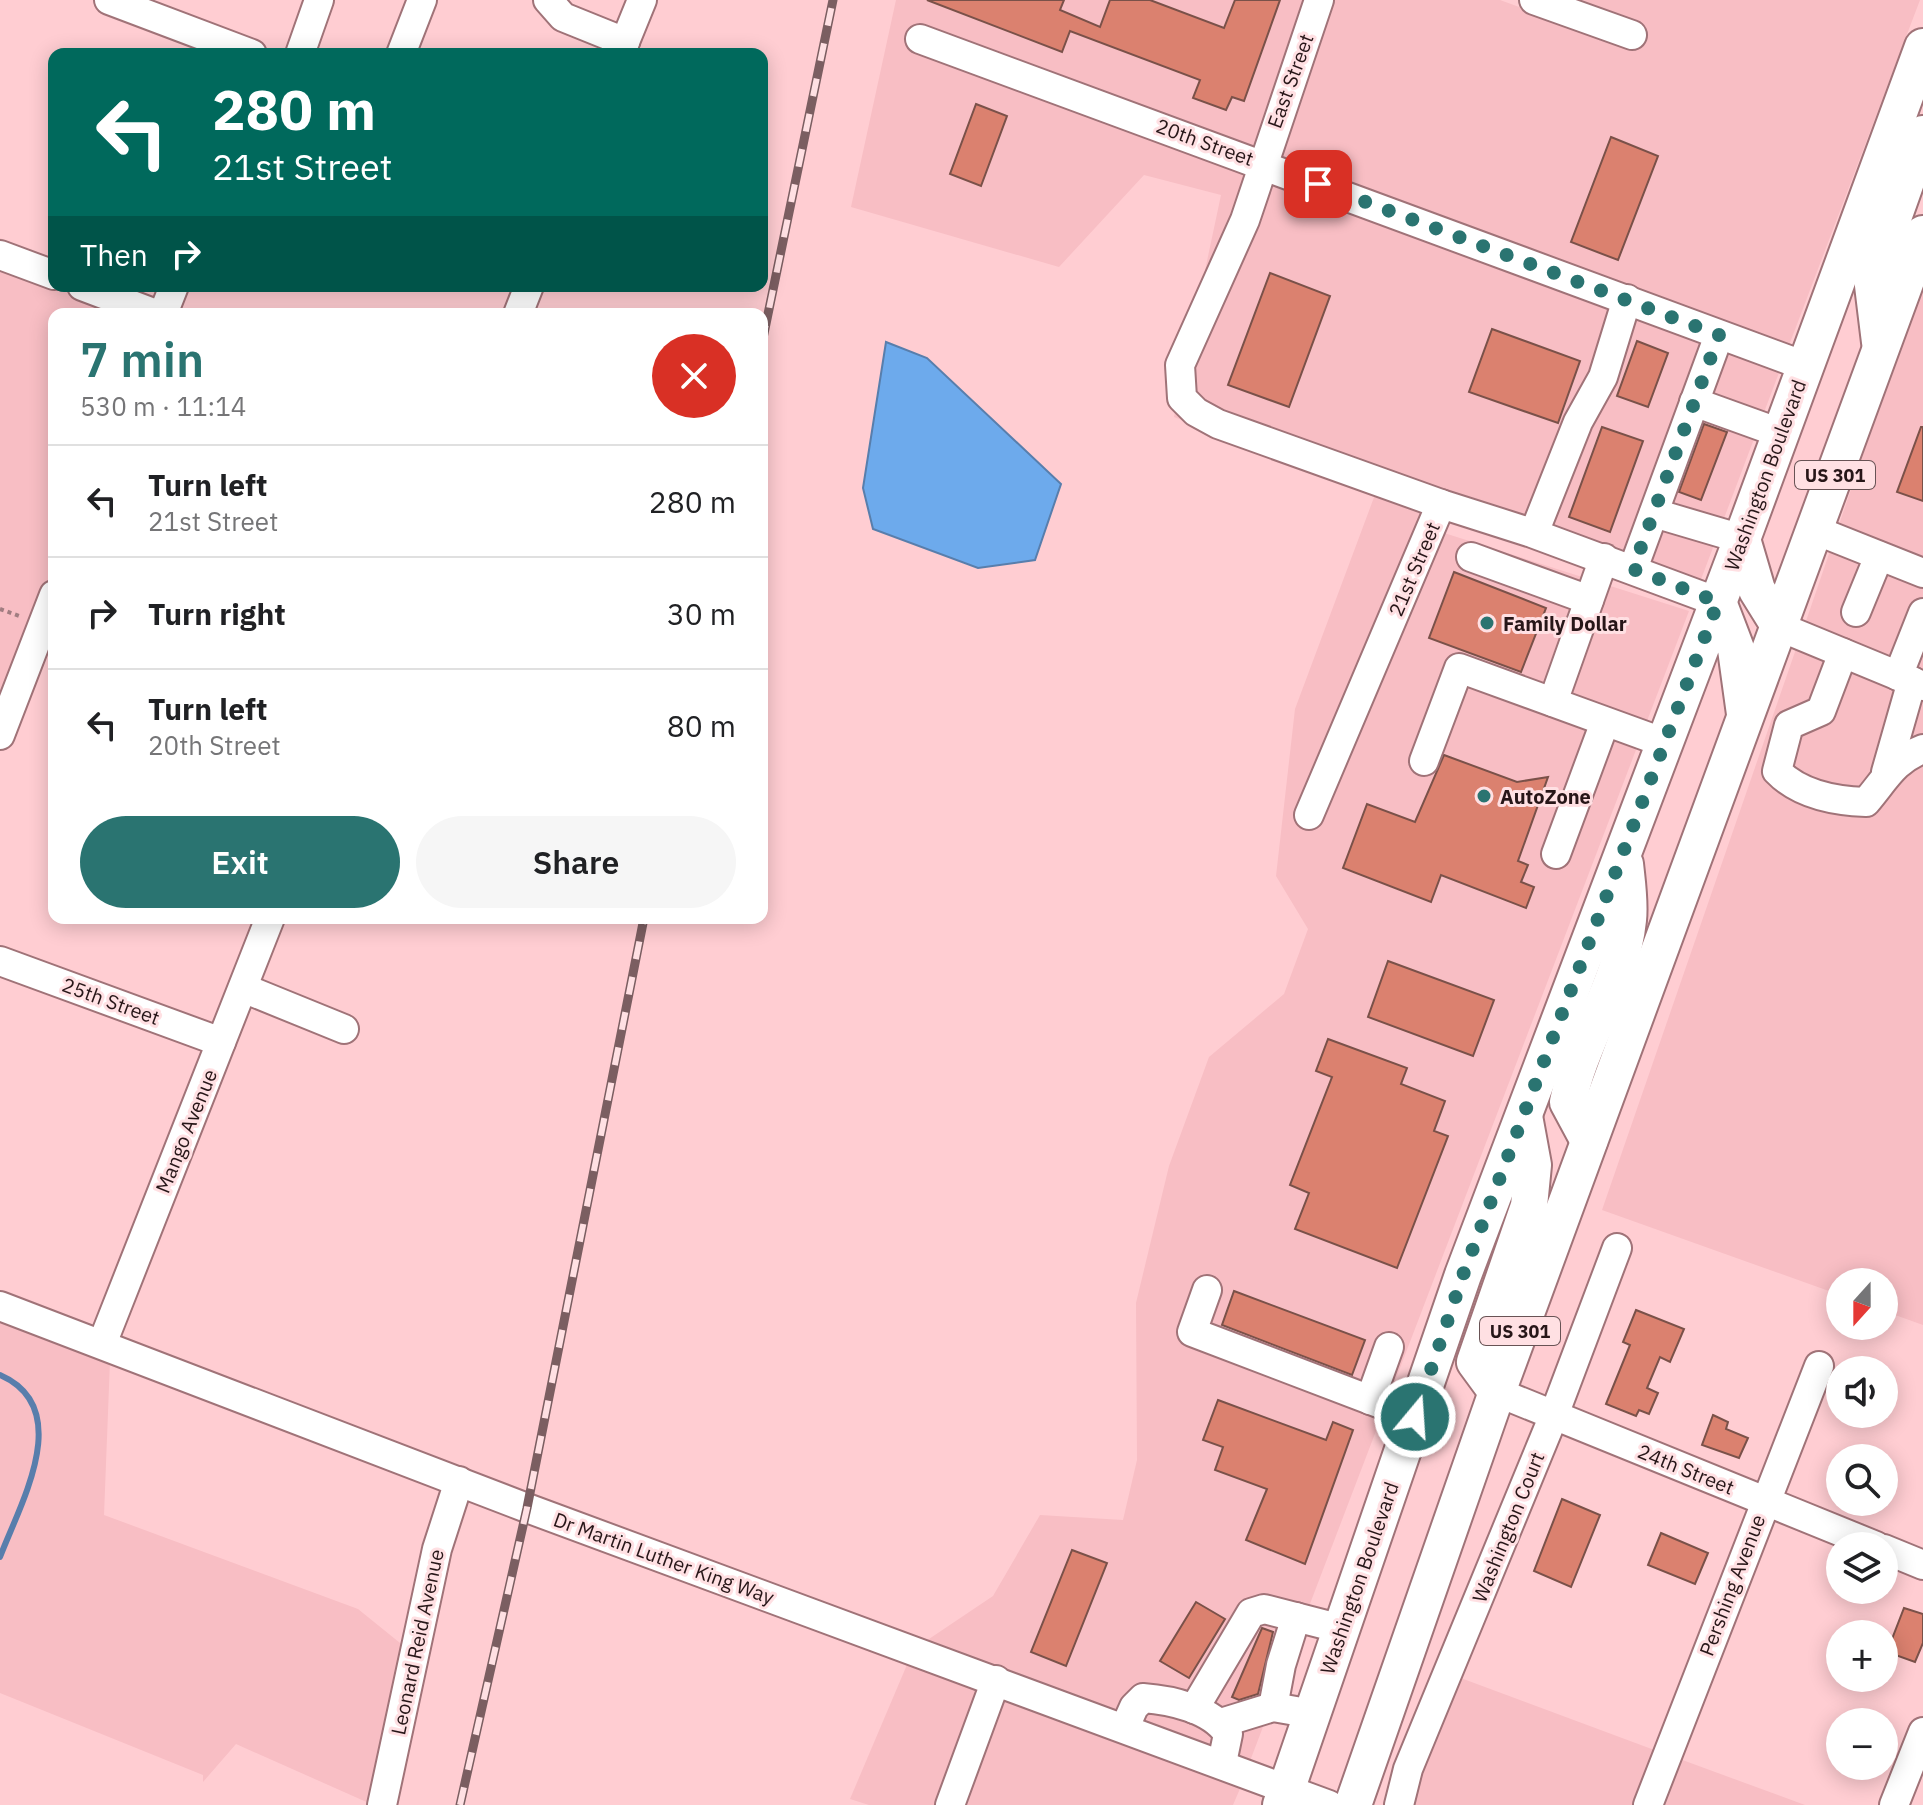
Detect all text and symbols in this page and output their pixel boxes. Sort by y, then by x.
street label: East Street [1260,30,1320,132]
text: 280 m [212,73,376,145]
icon: left [80,80,184,184]
street label: 20th Street [1152,112,1258,172]
text: 21st Street [212,143,392,190]
pin [1284,150,1352,218]
icon: arrive [1296,162,1340,206]
icon: right [164,232,208,276]
text: Then [80,235,148,274]
text: 7 min [80,328,204,390]
button: close [652,334,736,418]
street label: Washington Boulevard [1718,376,1812,574]
text: 530 m · 11:14 [80,389,246,423]
road number: US 301 [1795,461,1875,489]
text: Turn left [148,465,267,504]
icon: left [80,479,124,523]
text: 280 m [649,482,736,521]
text: 21st Street [148,504,278,538]
street label: 21st Street [1382,518,1446,620]
icon: right [80,591,124,635]
text: Turn right [148,594,286,633]
text: 30 m [667,594,736,633]
place label: Family Dollar [1503,610,1627,637]
marker: Family Dollar [1478,614,1496,632]
text: Turn left [148,689,267,728]
icon: left [80,703,124,747]
text: 80 m [667,706,736,745]
text: 20th Street [148,728,281,762]
place label: AutoZone [1500,783,1591,810]
marker: AutoZone [1475,787,1493,805]
button: Exit [80,816,400,908]
button: Share [416,816,736,908]
street label: 25th Street [58,971,164,1031]
street label: Mango Avenue [149,1065,223,1197]
north arrow [1826,1268,1898,1340]
map controls [1826,1268,1898,1780]
road number: US 301 [1480,1317,1560,1345]
button: sound [1826,1356,1898,1428]
position arrow [1373,1375,1457,1459]
street label: 24th Street [1634,1437,1738,1501]
button: search [1826,1444,1898,1516]
street label: Washington Court [1466,1448,1550,1606]
street label: Washington Boulevard [1313,1478,1405,1678]
street label: Dr Martin Luther King Way [550,1505,778,1611]
street label: Pershing Avenue [1693,1510,1771,1660]
button: layers [1826,1532,1898,1604]
street label: Leonard Reid Avenue [384,1547,450,1737]
button: + [1826,1620,1898,1692]
button: − [1826,1708,1898,1780]

